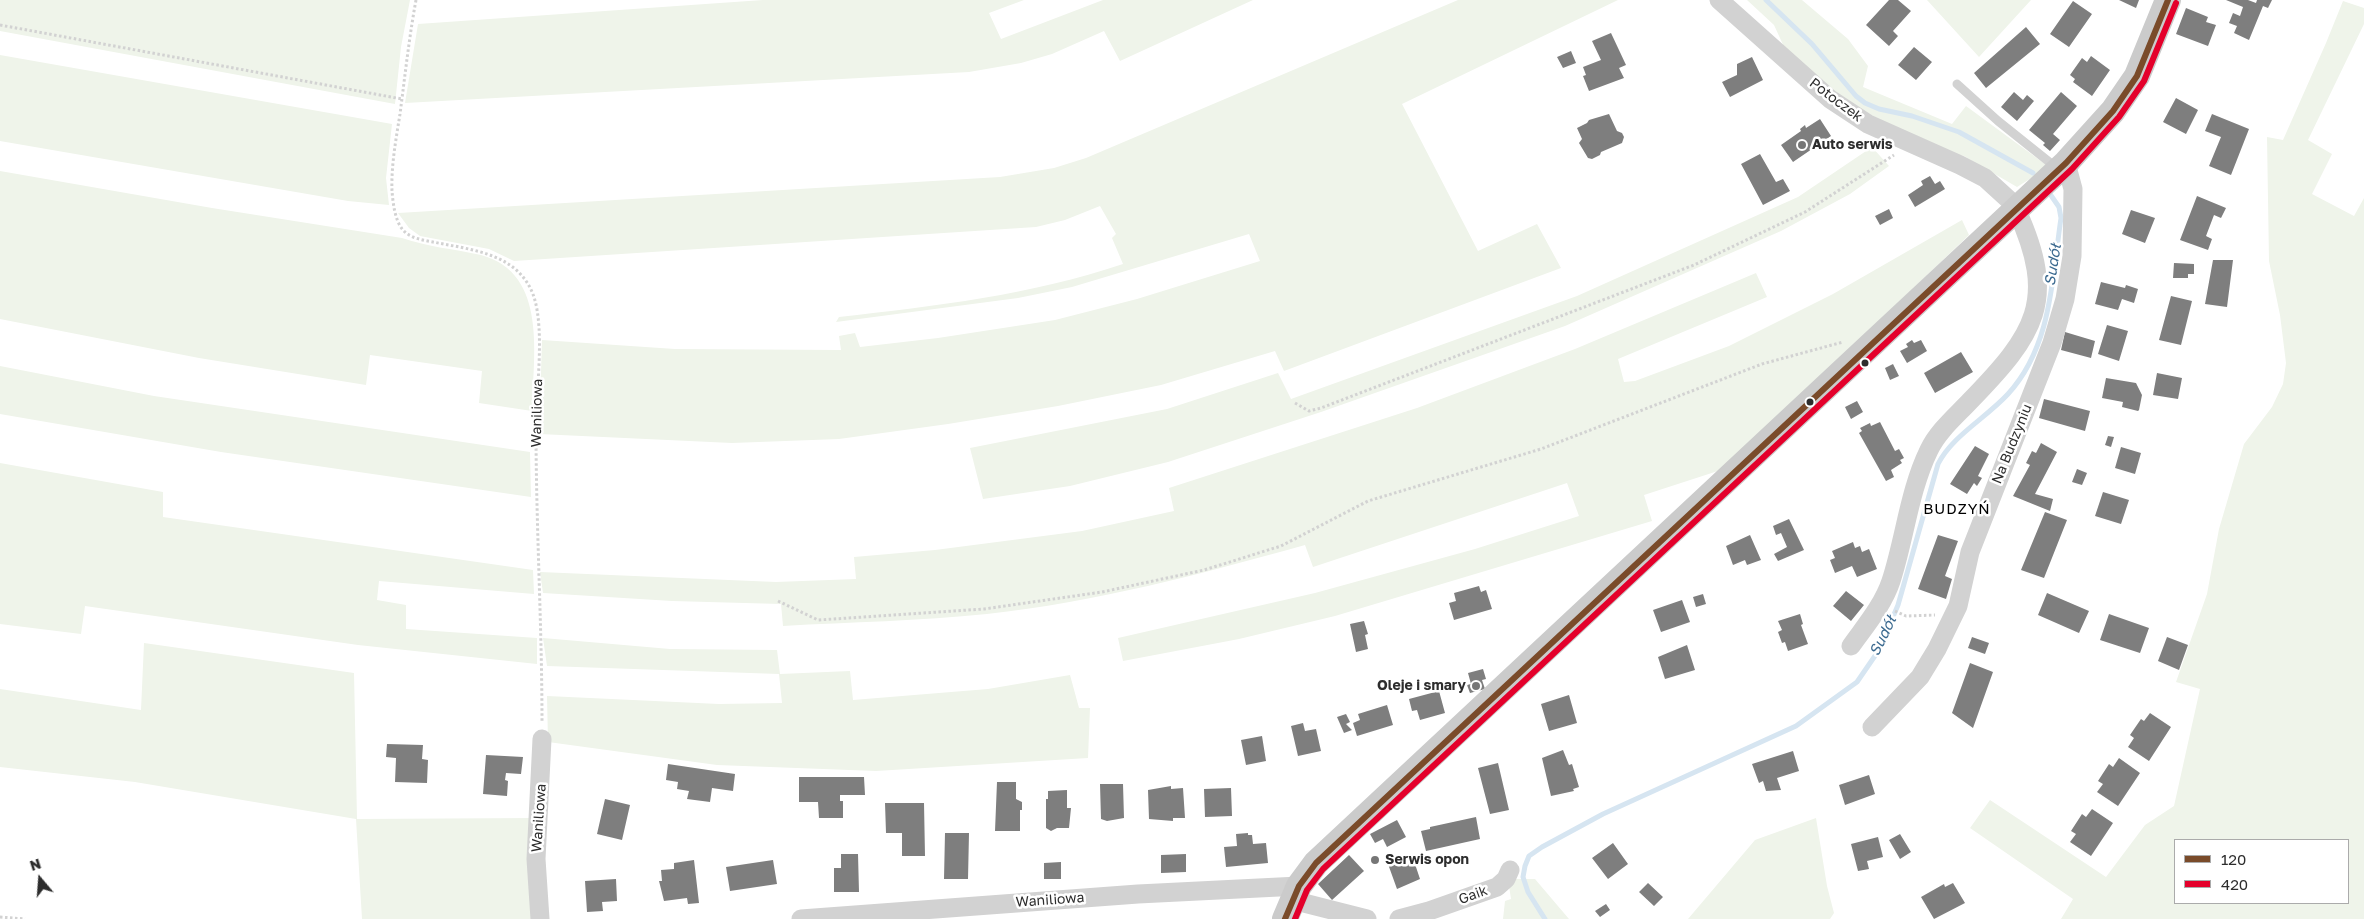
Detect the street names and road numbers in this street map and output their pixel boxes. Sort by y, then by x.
street label: Potoczek [1806,75,1866,125]
street label: Waniliowa [528,379,546,447]
street label: Na Budzyniu [1988,402,2036,486]
street label: Waniliowa [528,783,550,853]
street label: Gaik [1456,882,1490,908]
street label: Waniliowa [1015,889,1085,911]

